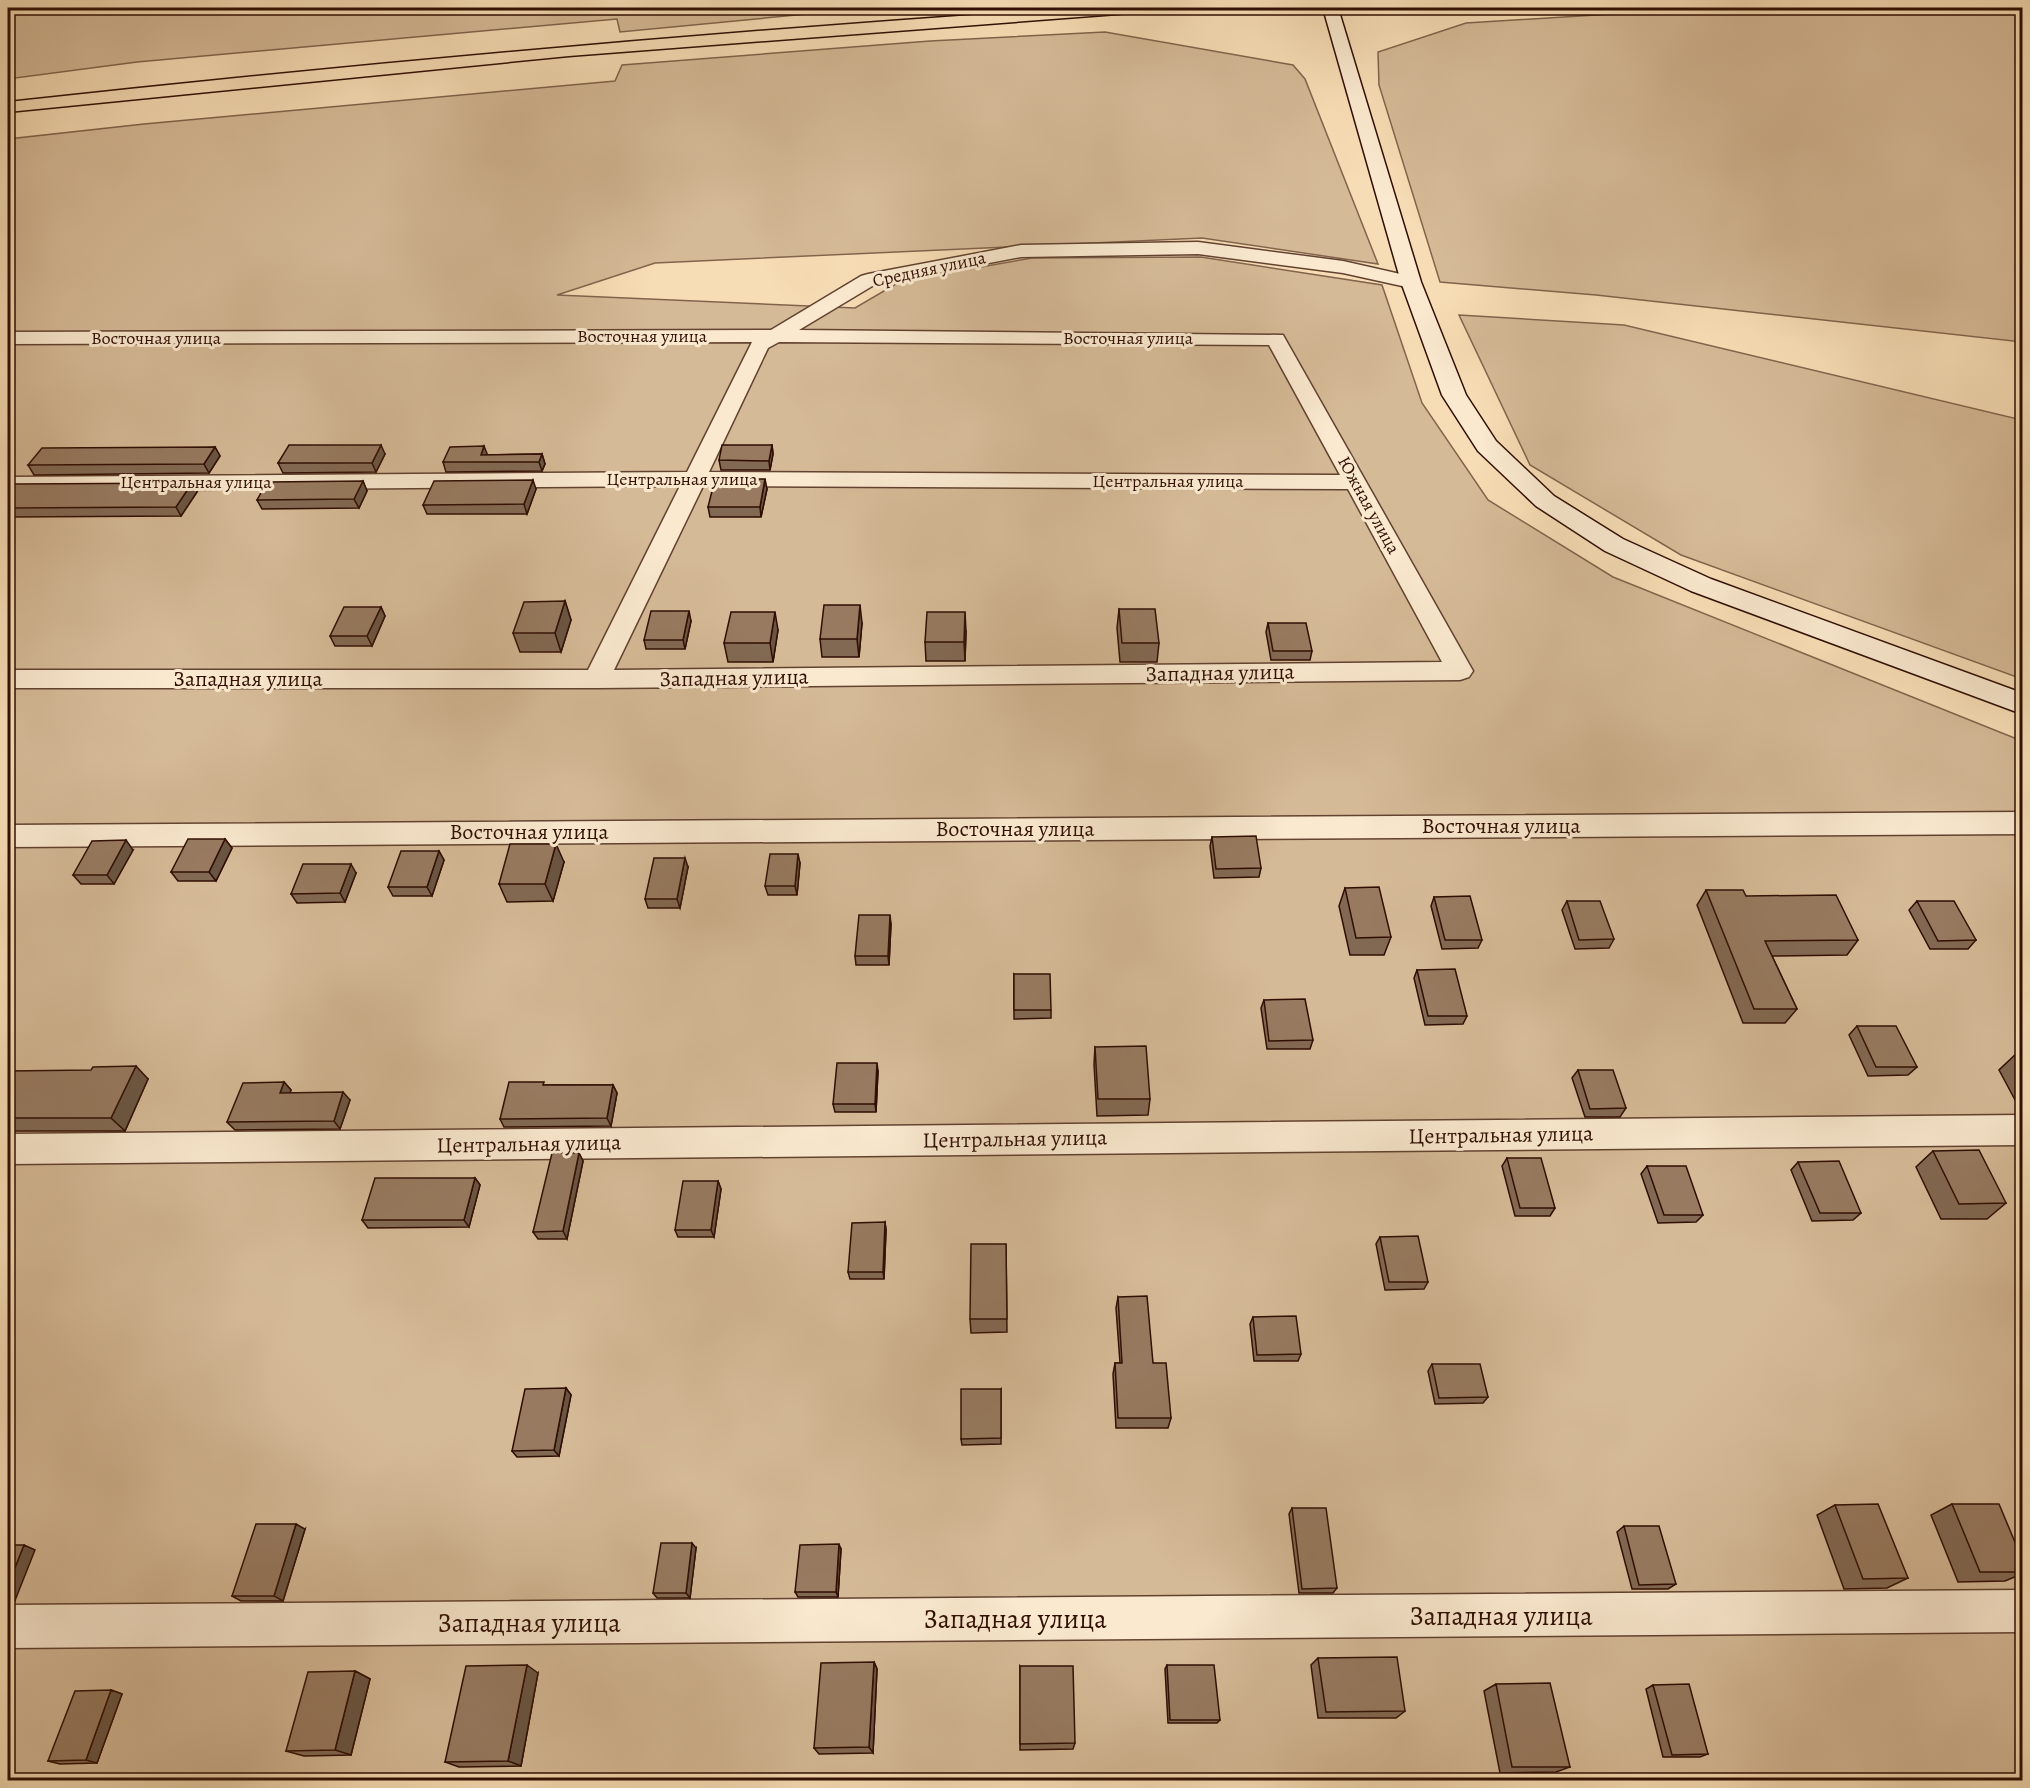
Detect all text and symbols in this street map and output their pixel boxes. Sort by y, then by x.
street label: Средняя улица [870,245,989,293]
street label: Восточная улица [577,324,708,348]
street label: Восточная улица [91,326,222,350]
street label: Восточная улица [1063,326,1194,350]
street label: Южная улица [1332,452,1406,559]
street label: Центральная улица [606,467,758,491]
street label: Центральная улица [1092,469,1244,493]
street label: Центральная улица [120,470,272,494]
street label: Западная улица [1145,657,1296,689]
street label: Западная улица [659,662,810,694]
street label: Западная улица [173,664,324,694]
street label: Восточная улица [1421,811,1581,841]
street label: Восточная улица [935,814,1095,844]
street label: Восточная улица [449,817,609,847]
street label: Центральная улица [1408,1118,1594,1152]
street label: Центральная улица [922,1122,1108,1156]
street label: Центральная улица [436,1127,622,1161]
street label: Западная улица [1409,1598,1593,1634]
street label: Западная улица [923,1601,1107,1637]
street label: Западная улица [437,1605,621,1641]

